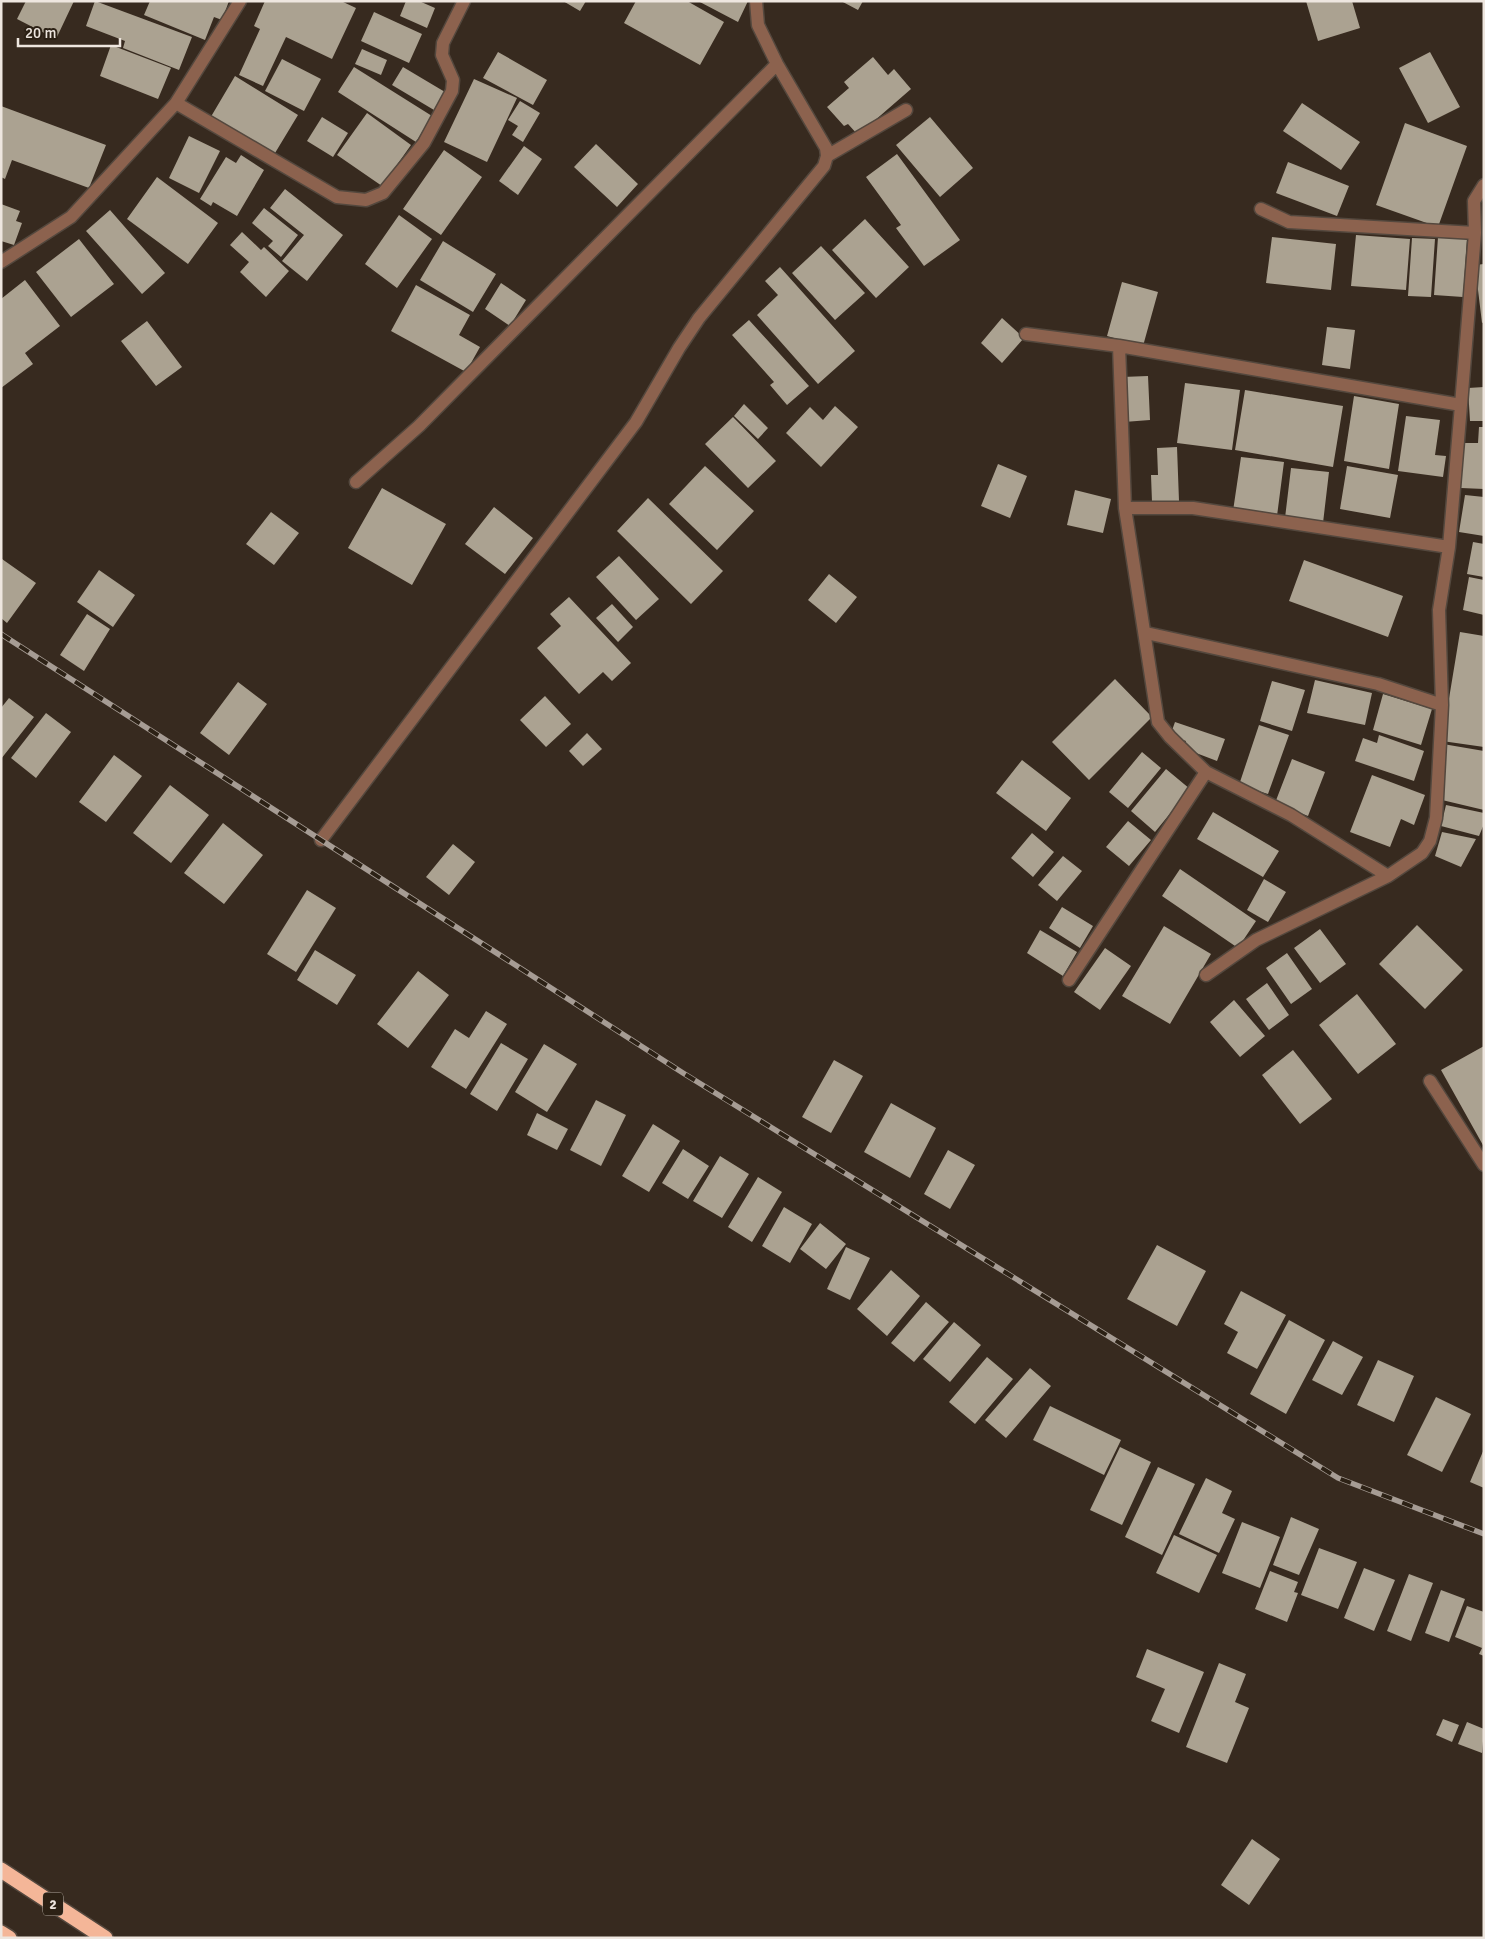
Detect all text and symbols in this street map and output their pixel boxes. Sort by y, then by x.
scale bar [18,15,120,47]
text: 20 m [25,24,56,42]
road number: 2 [43,1892,63,1916]

